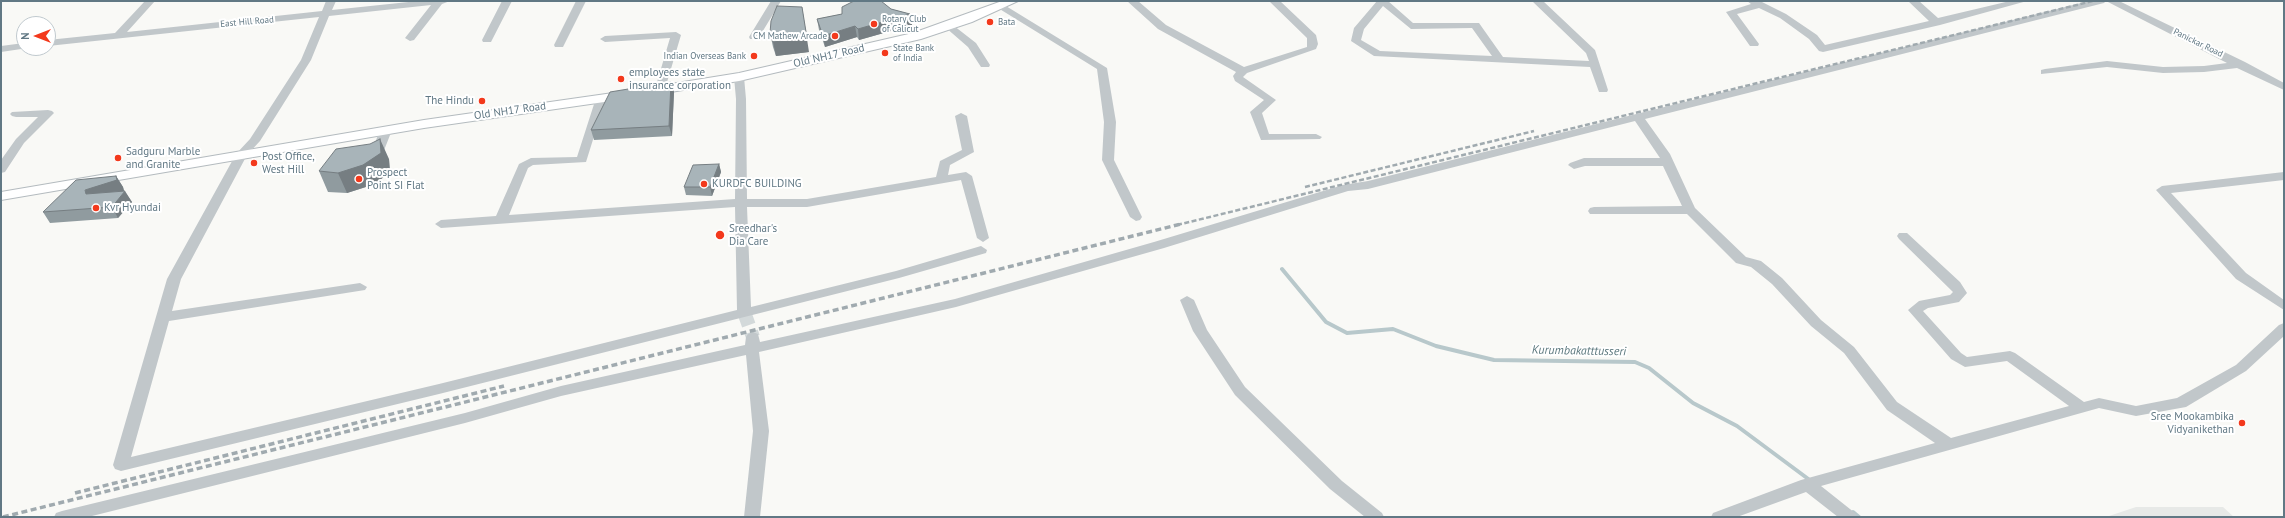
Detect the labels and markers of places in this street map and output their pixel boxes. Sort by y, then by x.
place label: Rotary Club of Calicut [882,14,926,35]
marker: Bata [985,17,995,27]
place label: Bata [998,17,1015,27]
marker: Rotary Club of Calicut [869,19,879,29]
place label: CM Mathew Arcade [753,31,827,41]
marker: CM Mathew Arcade [830,31,840,41]
place label: State Bank of India [893,43,934,64]
marker: State Bank of India [880,48,890,58]
place label: Indian Overseas Bank [664,51,746,61]
marker: Indian Overseas Bank [749,51,759,61]
place label: employees state insurance corporation [629,66,731,92]
marker: employees state insurance corporation [616,74,626,84]
place label: The Hindu [425,94,474,108]
marker: The Hindu [477,96,487,106]
place label: Sadguru Marble and Granite [126,145,200,171]
place label: Post Office, West Hill [262,150,315,176]
marker: Sadguru Marble and Granite [113,153,123,163]
marker: Post Office, West Hill [249,158,259,168]
place label: Prospect Point SI Flat [367,166,424,192]
marker: Prospect Point SI Flat [354,174,364,184]
place label: KURDFC BUILDING [712,177,802,191]
marker: KURDFC BUILDING [699,179,709,189]
place label: Kvr Hyundai [104,201,161,215]
marker: Kvr Hyundai [91,203,101,213]
place label: Sreedhar's Dia Care [729,222,777,248]
marker: Sreedhar's Dia Care [714,229,726,241]
place label: Sree Mookambika Vidyanikethan [2151,410,2234,436]
marker: Sree Mookambika Vidyanikethan [2237,418,2247,428]

